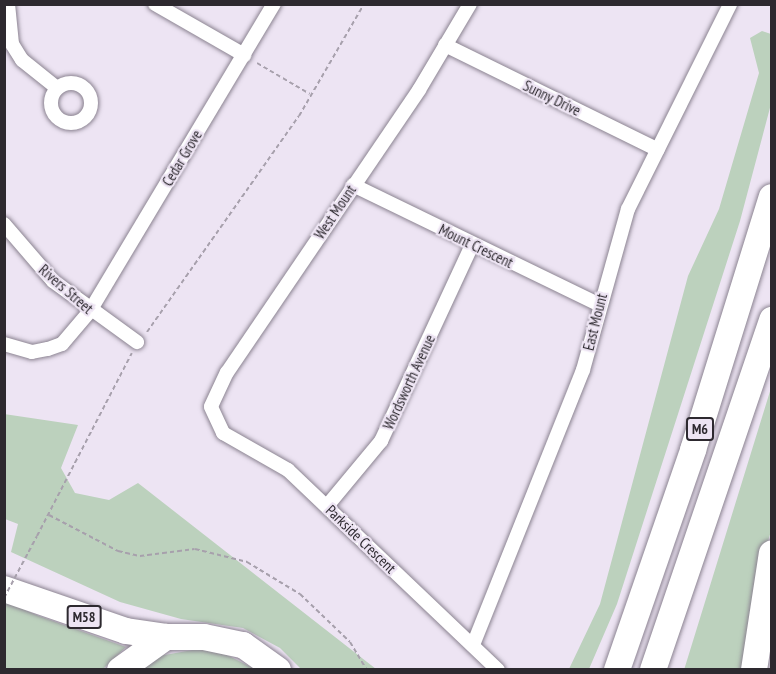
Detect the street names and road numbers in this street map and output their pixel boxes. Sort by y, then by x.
street label: Sunny Drive [520,76,584,120]
street label: Cedar Grove [158,127,206,189]
street label: West Mount [310,182,360,242]
street label: Mount Crescent [436,220,516,272]
street label: Rivers Street [35,261,97,317]
street label: East Mount [579,292,611,352]
street label: Wordsworth Avenue [379,331,439,433]
road number: M6 [685,418,715,440]
street label: Parkside Crescent [322,501,400,577]
road number: M58 [66,606,102,628]

